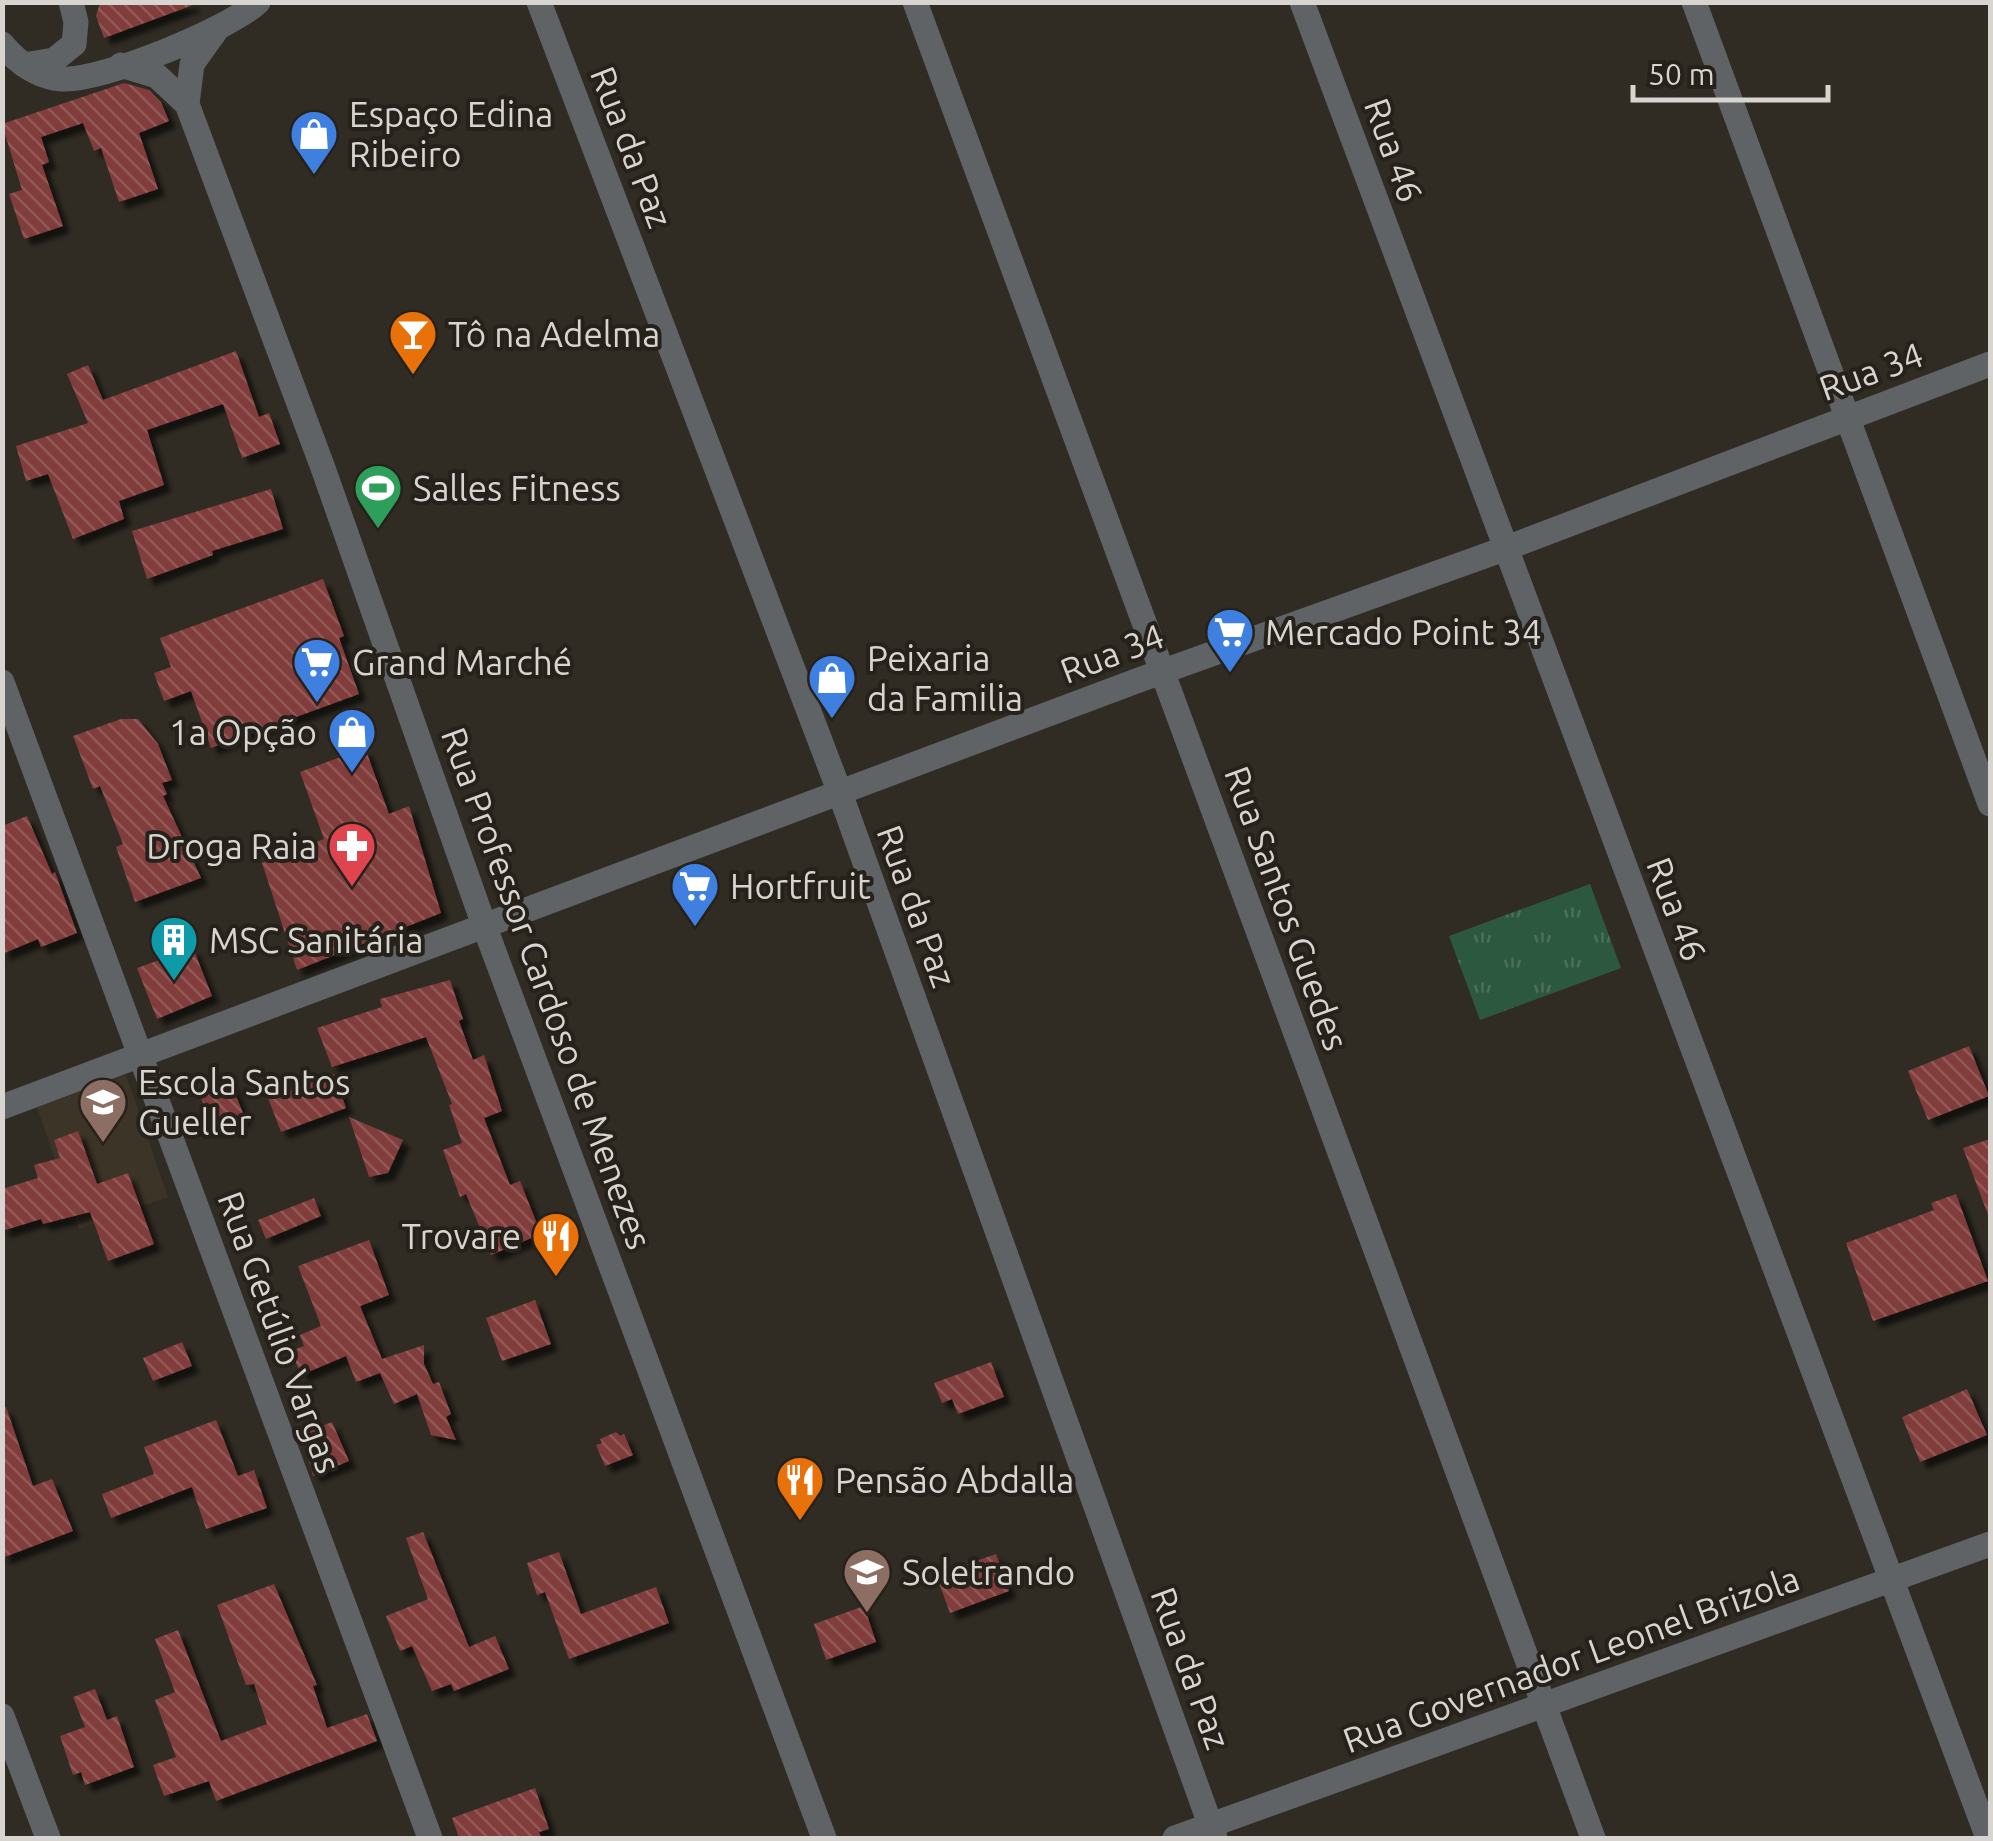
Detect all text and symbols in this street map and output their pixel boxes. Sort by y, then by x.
scale bar [1633,40,1828,102]
text: 50 m [1648,57,1715,91]
street label: Rua da Paz [583,61,681,233]
street label: Rua 46 [1357,93,1431,207]
place label: Espaço Edina Ribeiro [349,94,553,174]
shop icon: Espaço Edina Ribeiro [288,108,340,176]
bar icon: Tô na Adelma [387,308,439,376]
place label: Tô na Adelma [448,314,660,354]
street label: Rua 34 [1814,334,1928,408]
sports icon: Salles Fitness [352,462,404,530]
place label: Salles Fitness [413,468,621,508]
supermarket icon: Mercado Point 34 [1204,606,1256,674]
place label: Mercado Point 34 [1265,612,1542,652]
street label: Rua 34 [1055,615,1169,691]
supermarket icon: Grand Marché [291,636,343,704]
place label: Peixaria da Familia [867,638,1023,718]
place label: Grand Marché [352,642,572,682]
shop icon: Peixaria da Familia [806,652,858,720]
shop icon: 1a Opção [326,706,378,774]
place label: 1a Opção [169,712,317,752]
street label: Rua Professor Cardoso de Menezes [434,722,660,1254]
street label: Rua Santos Guedes [1217,761,1357,1055]
pharmacy icon: Droga Raia [326,820,378,888]
street label: Rua da Paz [869,820,965,992]
place label: Droga Raia [146,826,317,866]
street label: Rua 46 [1639,852,1715,966]
supermarket icon: Hortfruit [669,860,721,928]
place label: Hortfruit [730,866,871,906]
building icon: MSC Sanitária [148,914,200,982]
place label: MSC Sanitária [209,920,424,960]
place label: Escola Santos Gueller [138,1062,350,1142]
school or university icon: Escola Santos Gueller [77,1076,129,1144]
street label: Rua Getúlio Vargas [211,1186,349,1478]
restaurant icon: Trovare [530,1210,582,1278]
place label: Trovare [402,1216,521,1256]
restaurant icon: Pensão Abdalla [774,1454,826,1522]
place label: Pensão Abdalla [835,1460,1074,1500]
school or university icon: Soletrando [841,1546,893,1614]
place label: Soletrando [902,1552,1075,1592]
street label: Rua Governador Leonel Brizola [1337,1558,1805,1760]
street label: Rua da Paz [1143,1582,1239,1754]

